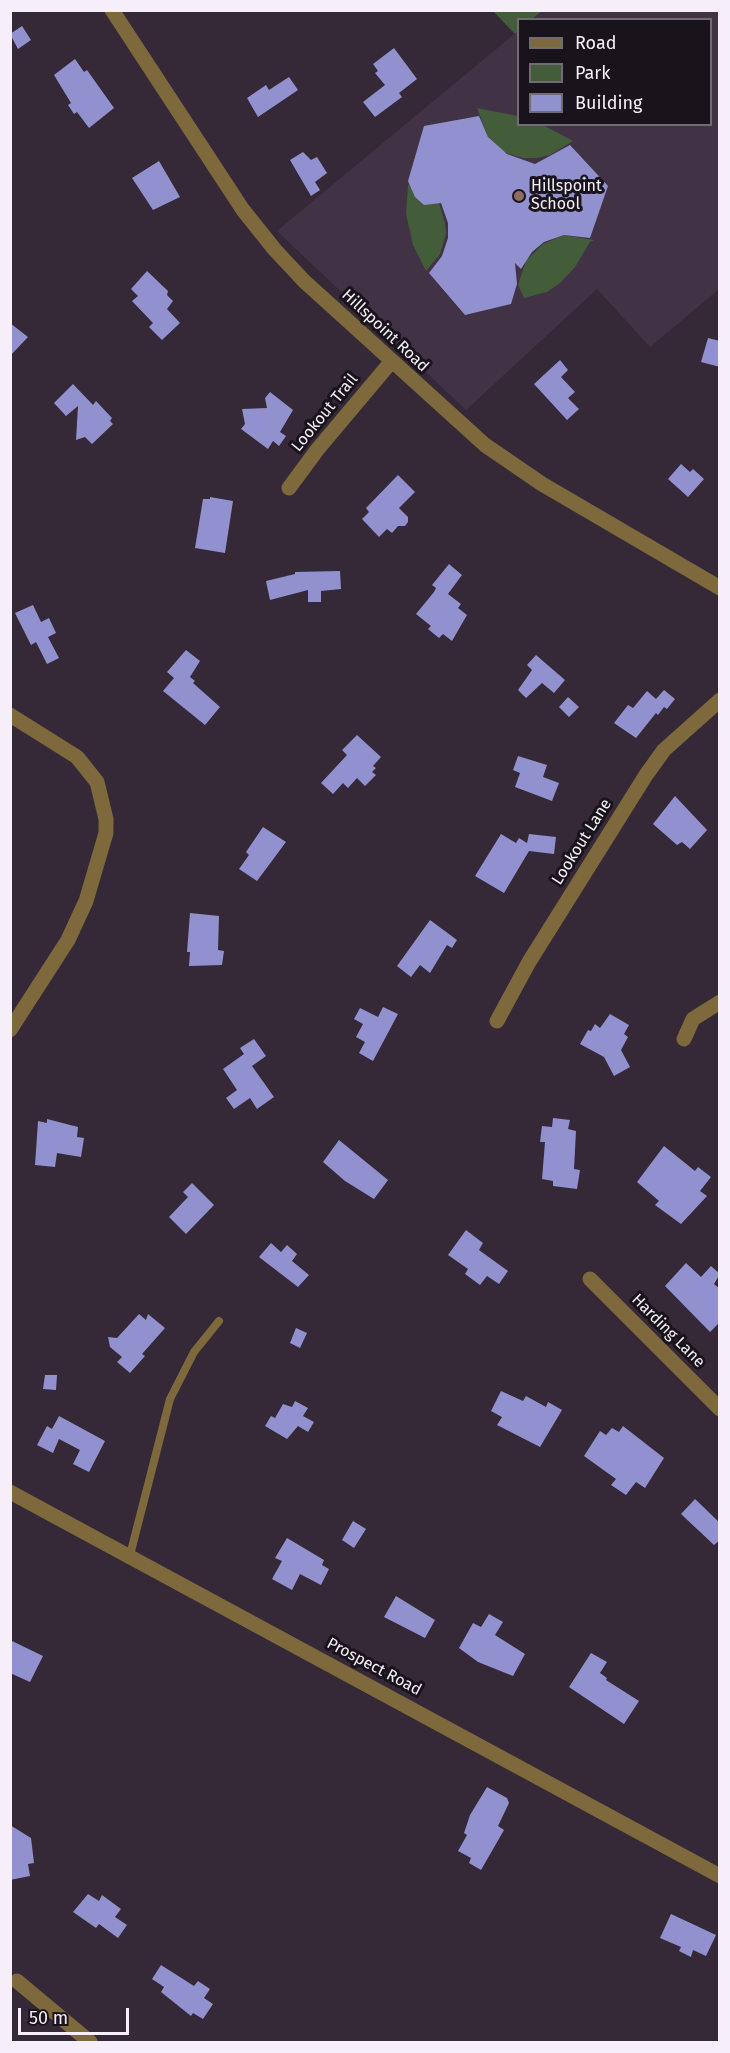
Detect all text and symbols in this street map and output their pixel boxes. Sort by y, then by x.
legend [517,18,712,126]
text: Road [575,32,617,54]
text: Park [575,62,610,84]
text: Building [575,92,642,114]
place label: Hillspoint School [531,177,602,215]
marker: Hillspoint School [512,189,526,203]
street label: Hillspoint Road [338,286,432,376]
street label: Lookout Trail [288,370,362,456]
street label: Lookout Lane [548,796,616,888]
street label: Harding Lane [627,1290,709,1372]
street label: Prospect Road [323,1634,425,1700]
scale bar [21,1996,132,2034]
text: 50 m [29,2007,68,2029]

